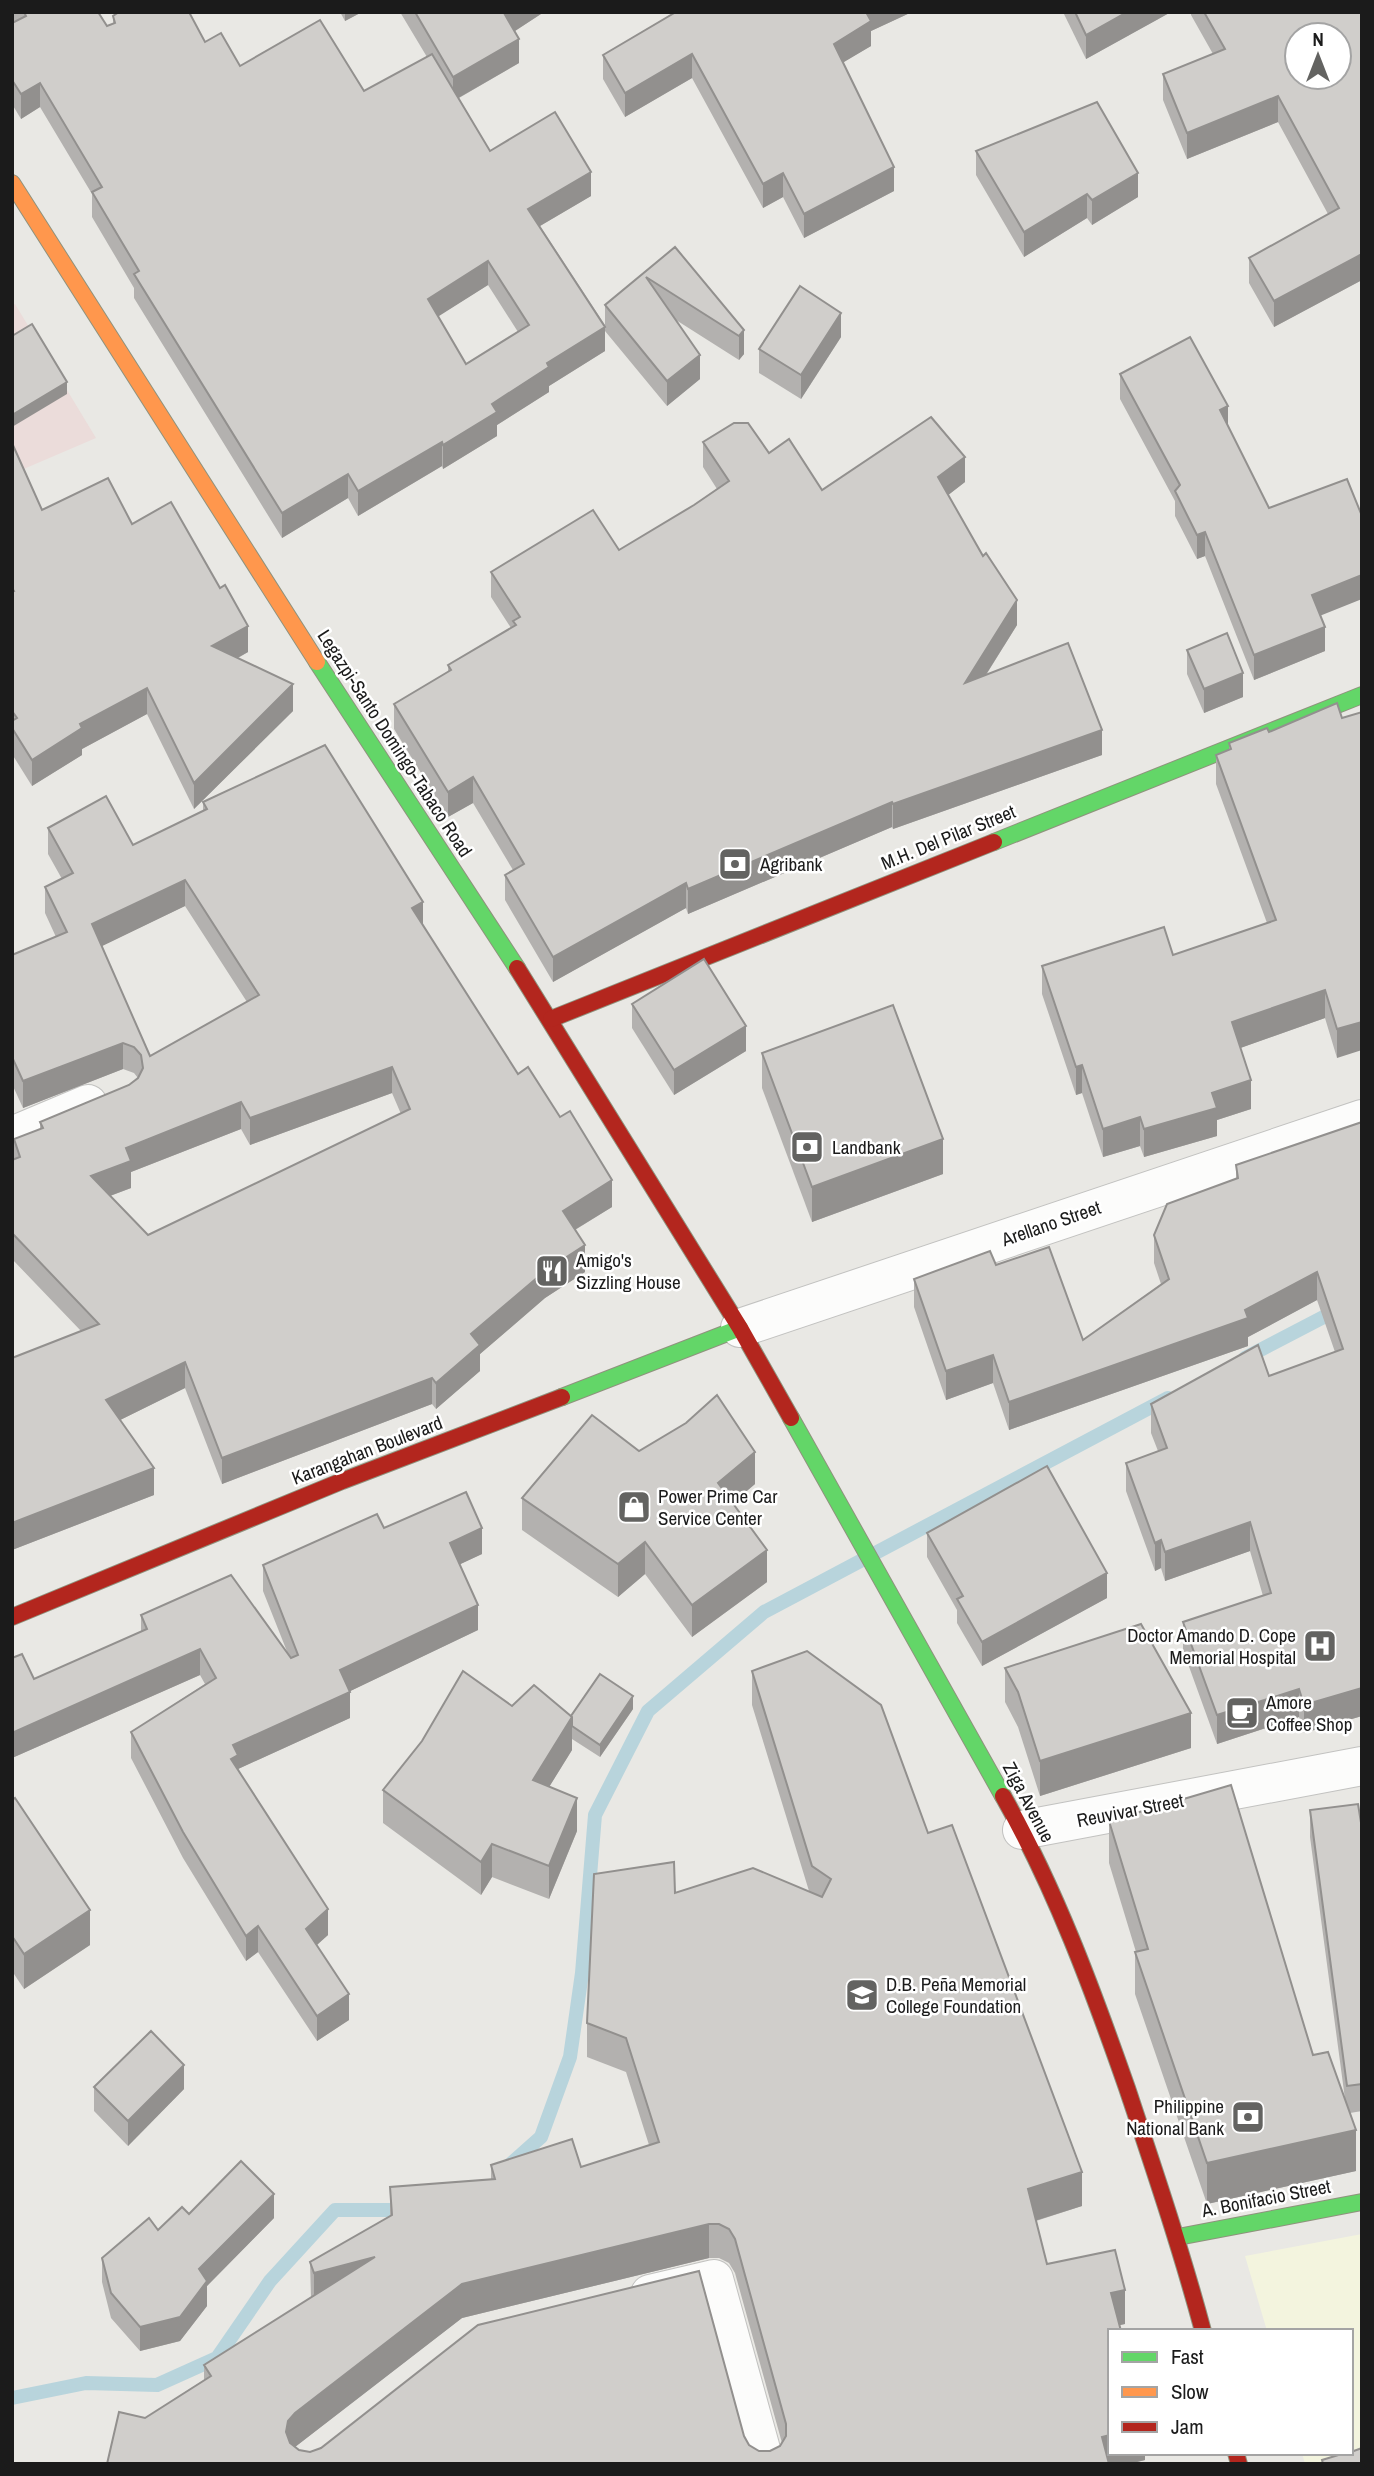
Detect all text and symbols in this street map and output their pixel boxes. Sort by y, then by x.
north arrow [1283,21,1353,91]
text: N [1312,26,1324,52]
street label: Legazpi-Santo Domingo-Tabaco Road [312,624,478,862]
street label: M.H. Del Pilar Street [877,798,1020,876]
bank icon: Agribank [716,845,754,883]
place label: Agribank [759,851,823,877]
bank icon: Landbank [788,1128,826,1166]
place label: Landbank [832,1134,901,1160]
street label: Arellano Street [997,1194,1105,1252]
place label: Amigo's Sizzling House [575,1247,681,1295]
restaurant icon: Amigo's Sizzling House [533,1252,571,1290]
street label: Karangahan Boulevard [288,1409,446,1491]
place label: Power Prime Car Service Center [658,1483,778,1531]
shop icon: Power Prime Car Service Center [615,1488,653,1526]
place label: Doctor Amando D. Cope Memorial Hospital [1127,1622,1296,1670]
hospital icon: Doctor Amando D. Cope Memorial Hospital [1301,1627,1339,1665]
place label: Amore Coffee Shop [1265,1689,1352,1737]
cafe icon: Amore Coffee Shop [1223,1694,1261,1732]
street label: Ziga Avenue [997,1757,1061,1847]
street label: Reuvivar Street [1074,1787,1186,1833]
place label: D.B. Peña Memorial College Foundation [886,1971,1026,2019]
school or university icon: D.B. Peña Memorial College Foundation [843,1976,881,2014]
place label: Philippine National Bank [1126,2093,1224,2141]
bank icon: Philippine National Bank [1229,2098,1267,2136]
street label: A. Bonifacio Street [1198,2173,1333,2223]
legend [1108,2329,1353,2455]
text: Fast [1171,2342,1204,2371]
text: Slow [1171,2377,1209,2406]
text: Jam [1171,2412,1204,2441]

